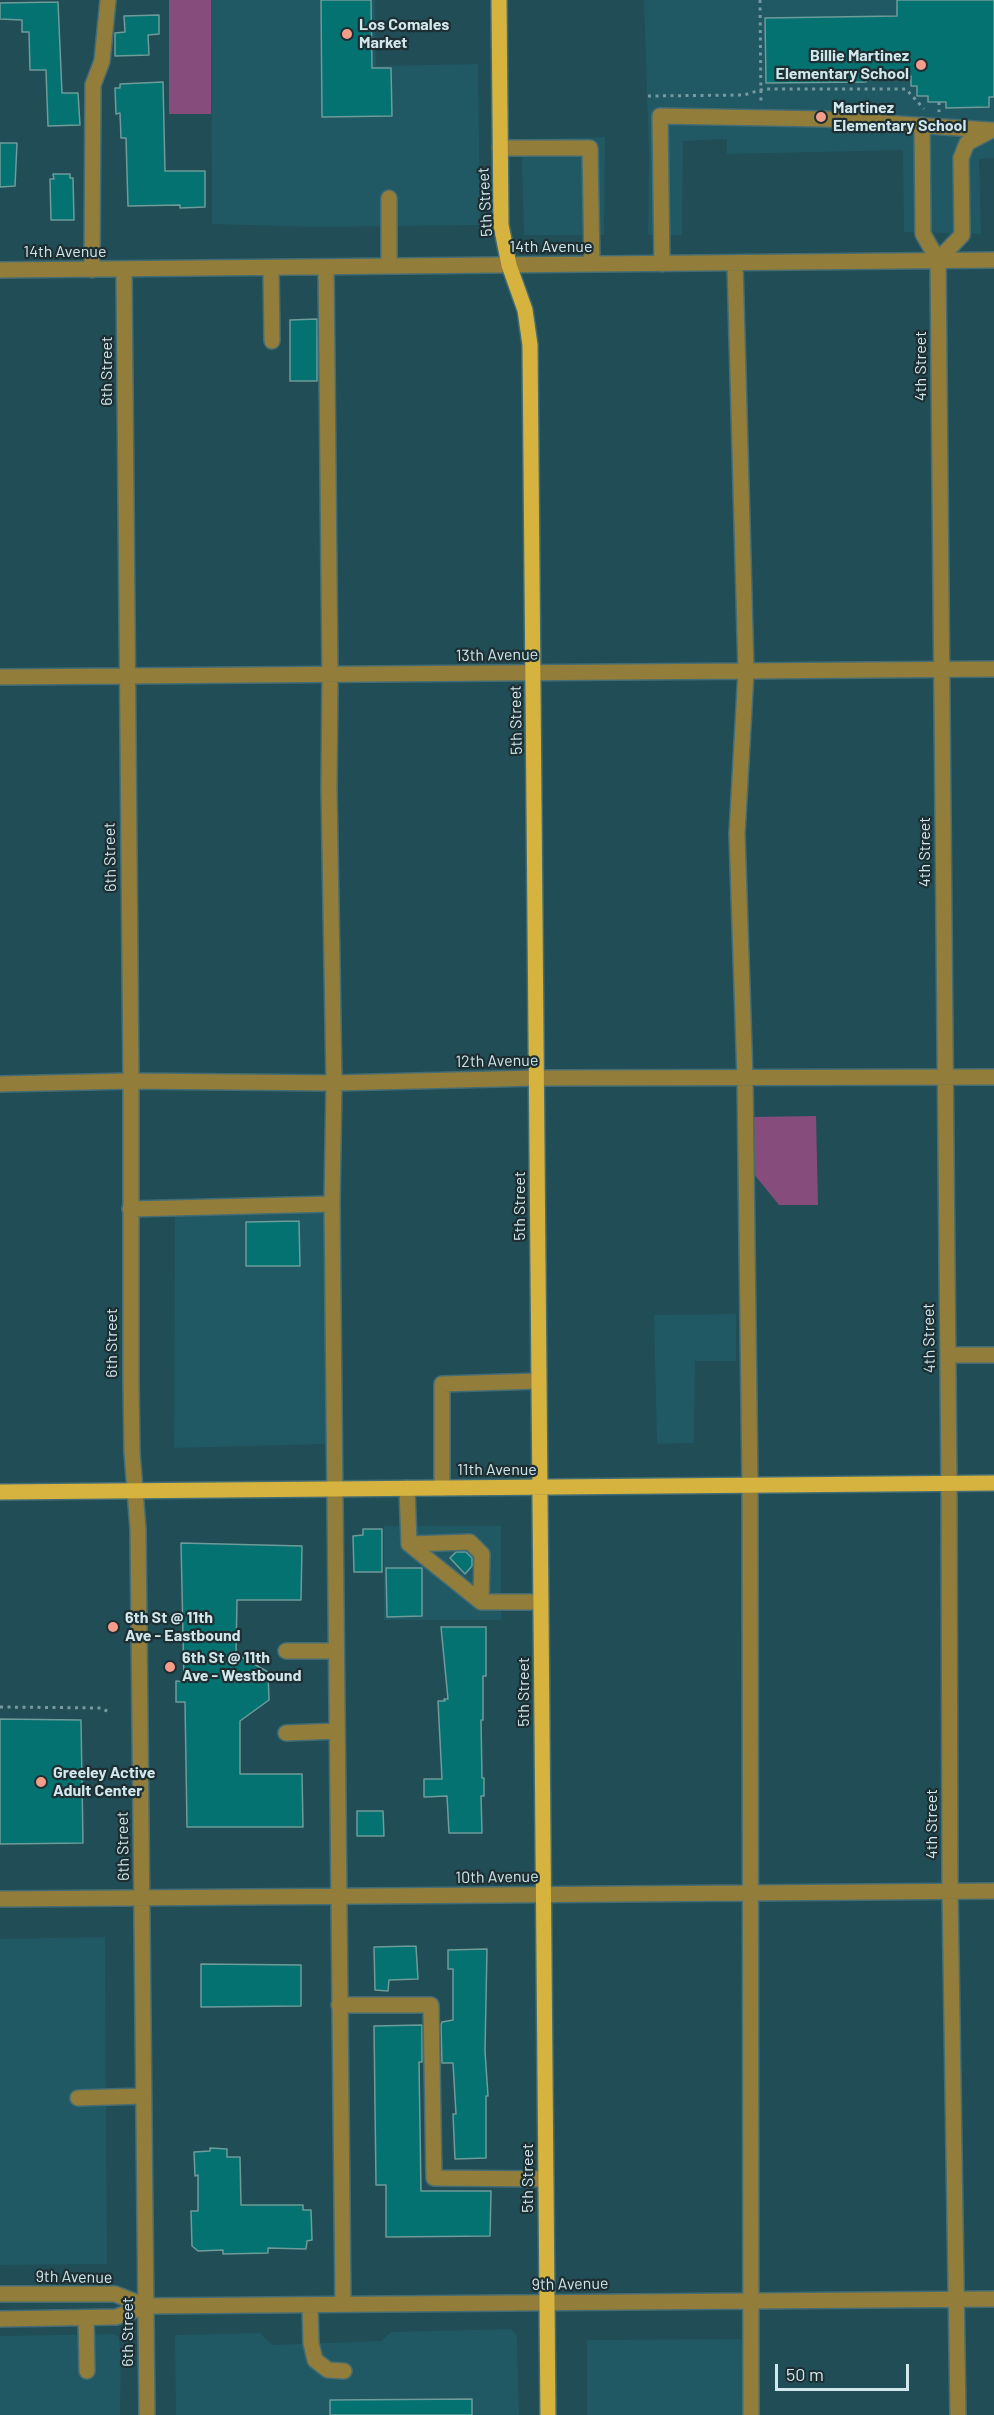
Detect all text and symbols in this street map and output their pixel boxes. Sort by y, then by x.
place label: Los Comales Market [359,15,449,53]
marker: Los Comales Market [340,27,354,41]
place label: Billie Martinez Elementary School [776,46,909,84]
marker: Billie Martinez Elementary School [914,58,928,72]
place label: Martinez Elementary School [833,98,966,136]
marker: Martinez Elementary School [814,110,828,124]
street label: 5th Street [474,167,496,237]
street label: 14th Avenue [510,237,592,257]
street label: 14th Avenue [24,242,106,262]
street label: 4th Street [911,331,931,401]
street label: 6th Street [97,336,117,406]
street label: 13th Avenue [456,645,538,665]
street label: 5th Street [506,685,526,755]
street label: 4th Street [915,817,935,887]
street label: 6th Street [100,822,120,892]
street label: 12th Avenue [456,1051,538,1071]
street label: 5th Street [510,1171,530,1241]
street label: 4th Street [919,1303,939,1373]
street label: 6th Street [102,1308,122,1378]
street label: 11th Avenue [457,1460,537,1480]
place label: 6th St @ 11th Ave - Eastbound [125,1608,241,1646]
marker: 6th St @ 11th Ave - Eastbound [106,1620,120,1634]
place label: 6th St @ 11th Ave - Westbound [182,1648,302,1686]
street label: 5th Street [514,1657,534,1727]
marker: 6th St @ 11th Ave - Westbound [163,1660,177,1674]
place label: Greeley Active Adult Center [53,1763,155,1801]
marker: Greeley Active Adult Center [34,1775,48,1789]
street label: 4th Street [922,1789,942,1859]
street label: 6th Street [113,1811,133,1881]
street label: 10th Avenue [455,1867,539,1887]
street label: 5th Street [518,2143,538,2213]
street label: 9th Avenue [35,2267,113,2287]
street label: 9th Avenue [531,2274,609,2294]
street label: 6th Street [118,2297,138,2367]
scale bar [778,2352,912,2390]
text: 50 m [786,2363,824,2385]

